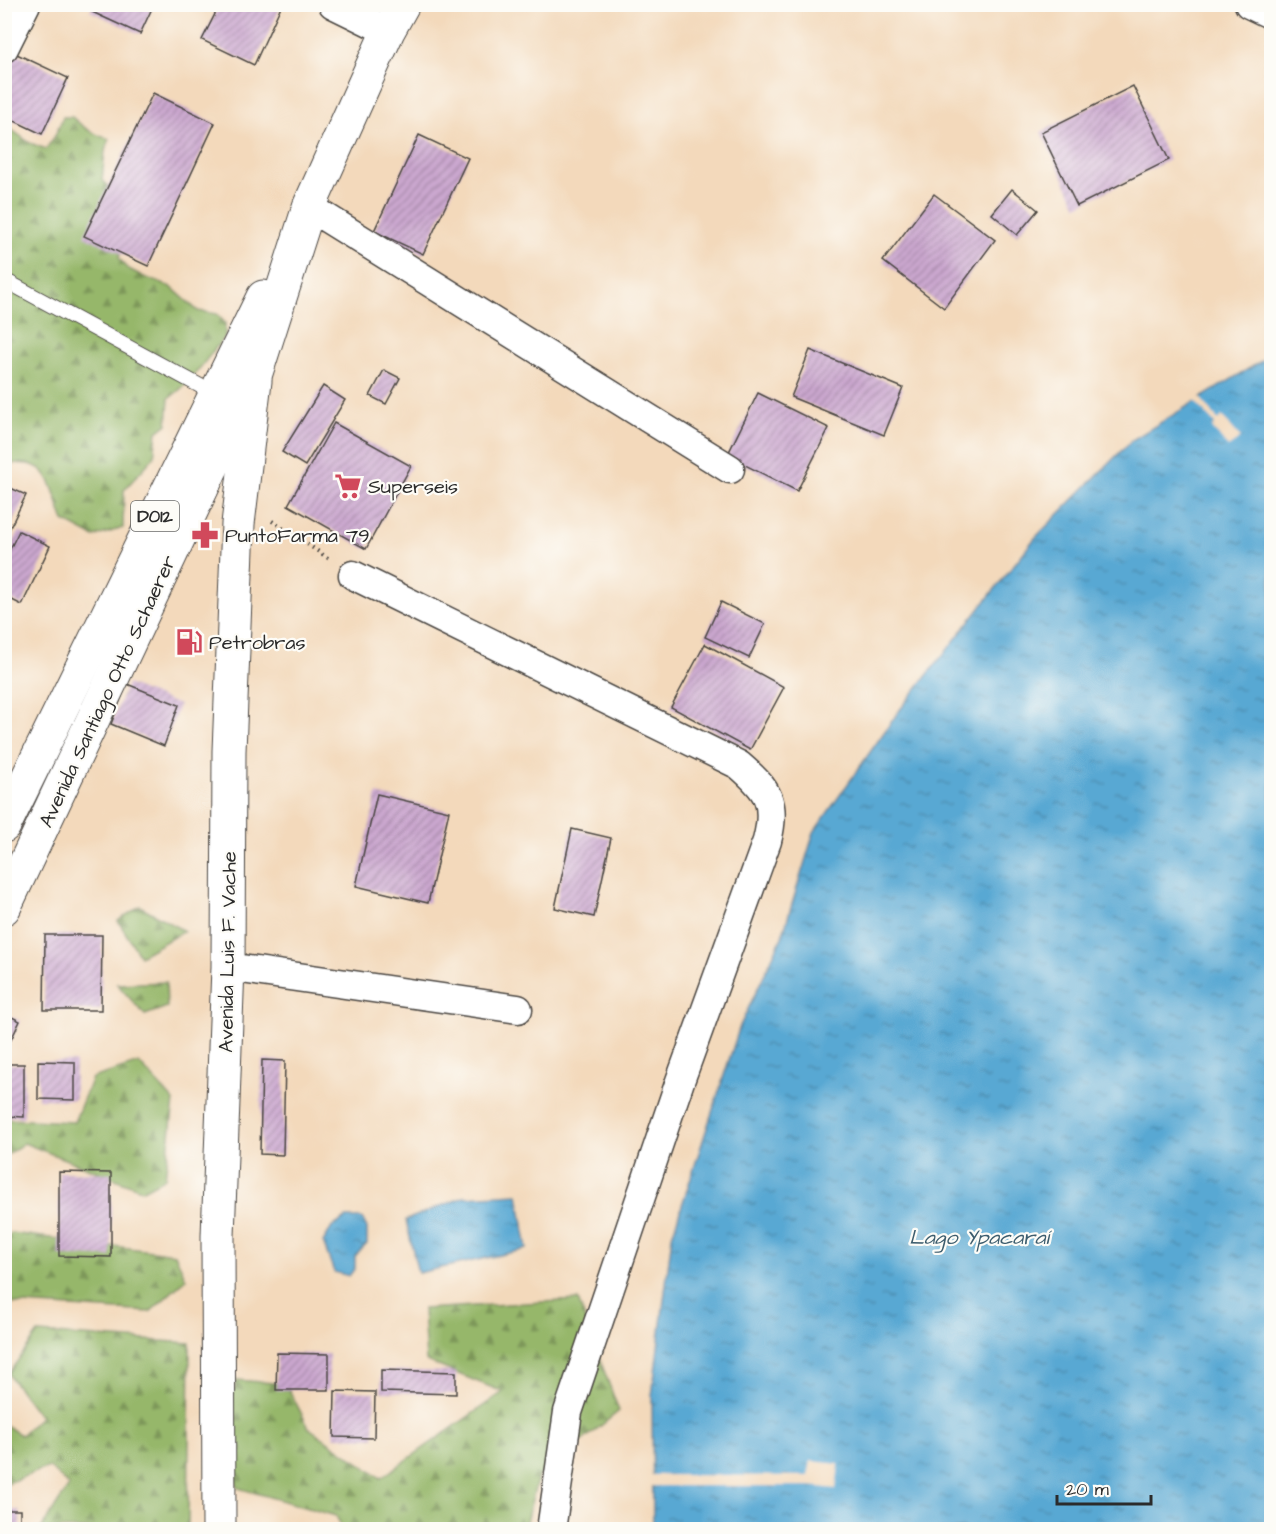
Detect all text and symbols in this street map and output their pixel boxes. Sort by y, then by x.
supermarket icon: Superseis [333,471,363,501]
place label: Superseis [368,473,458,501]
road number: D012 [131,501,179,531]
pharmacy icon: PuntoFarma 79 [190,520,220,550]
place label: PuntoFarma 79 [225,522,370,550]
street label: Avenida Santiago Otto Schaerer [32,551,184,833]
fuel station icon: Petrobras [174,627,204,657]
place label: Petrobras [209,629,305,657]
street label: Avenida Luis F. Vache [212,851,244,1053]
water label: Lago Ypacaraí [909,1223,1052,1253]
scale bar [1057,1468,1152,1506]
text: 20 m [1066,1477,1109,1502]

